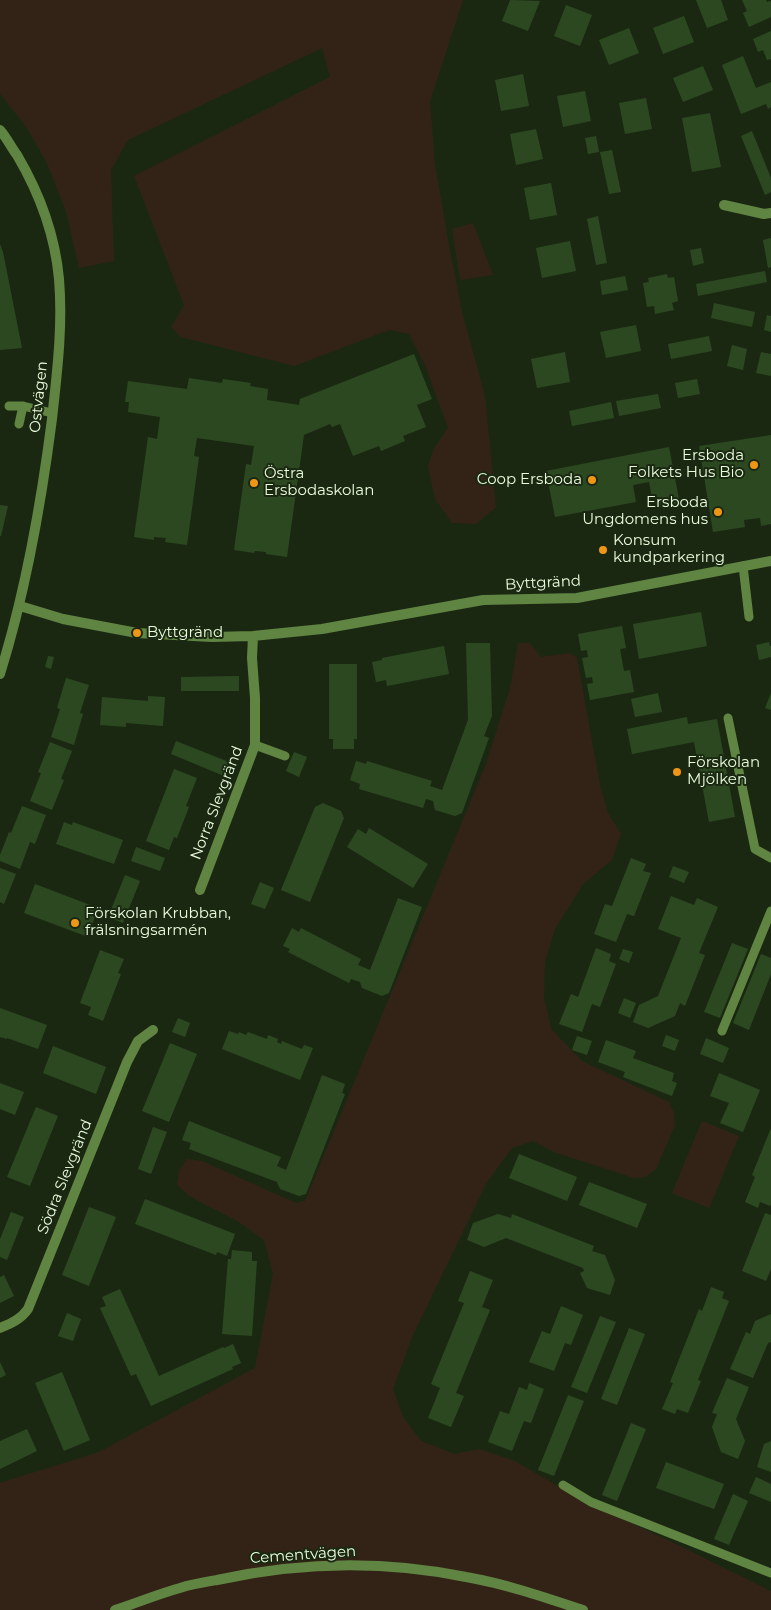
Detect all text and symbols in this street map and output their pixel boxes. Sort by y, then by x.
street label: Ostvägen [26,360,52,434]
place label: Ersboda Folkets Hus Bio [628,447,744,482]
marker: Ersboda Folkets Hus Bio [748,459,760,471]
place label: Östra Ersbodaskolan [264,465,374,500]
place label: Coop Ersboda [477,471,582,489]
marker: Coop Ersboda [586,474,598,486]
marker: Östra Ersbodaskolan [248,477,260,489]
place label: Ersboda Ungdomens hus [582,494,708,529]
marker: Ersboda Ungdomens hus [712,506,724,518]
place label: Konsum kundparkering [613,532,725,567]
marker: Konsum kundparkering [597,544,609,556]
street label: Byttgränd [505,572,581,594]
place label: Byttgränd [147,624,223,642]
marker: Byttgränd [131,627,143,639]
street label: Norra Slevgränd [187,743,247,863]
place label: Förskolan Mjölken [687,754,760,789]
marker: Förskolan Mjölken [671,766,683,778]
place label: Förskolan Krubban, frälsningsarmén [85,905,231,940]
marker: Förskolan Krubban, frälsningsarmén [69,917,81,929]
street label: Södra Slevgränd [34,1117,96,1237]
street label: Cementvägen [249,1542,357,1568]

